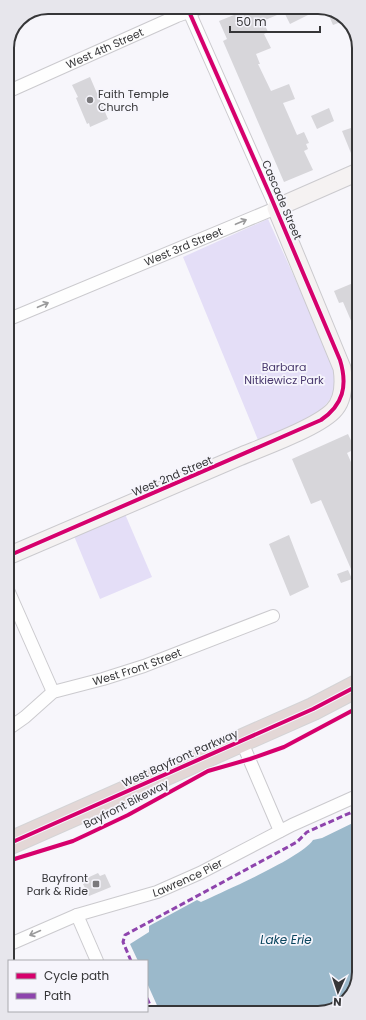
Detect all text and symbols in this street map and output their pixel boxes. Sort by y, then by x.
scale bar [230,8,320,34]
text: 50 m [236,13,267,30]
street label: West 4th Street [63,24,146,73]
place label: Faith Temple Church [98,86,169,115]
marker: Faith Temple Church [85,95,95,105]
street label: Cascade Street [258,158,306,242]
one-way arrow [234,218,246,225]
street label: West 3rd Street [142,223,225,270]
one-way arrow [37,300,49,308]
park label: Barbara Nitkiewicz Park [244,359,324,388]
street label: West 2nd Street [129,452,215,500]
street label: West Front Street [91,644,184,689]
street label: West Bayfront Parkway [119,725,241,791]
street label: Bayfront Bikeway [81,775,172,832]
street label: Lawrence Pier [151,855,225,901]
place label: Bayfront Park & Ride [27,870,88,899]
marker: Bayfront Park & Ride [91,879,101,889]
one-way arrow [30,930,42,937]
water label: Lake Erie [260,931,312,948]
legend [8,960,148,1012]
text: Cycle path [44,967,109,984]
north arrow [318,972,358,1012]
text: Path [44,987,71,1004]
text: N [333,994,342,1010]

